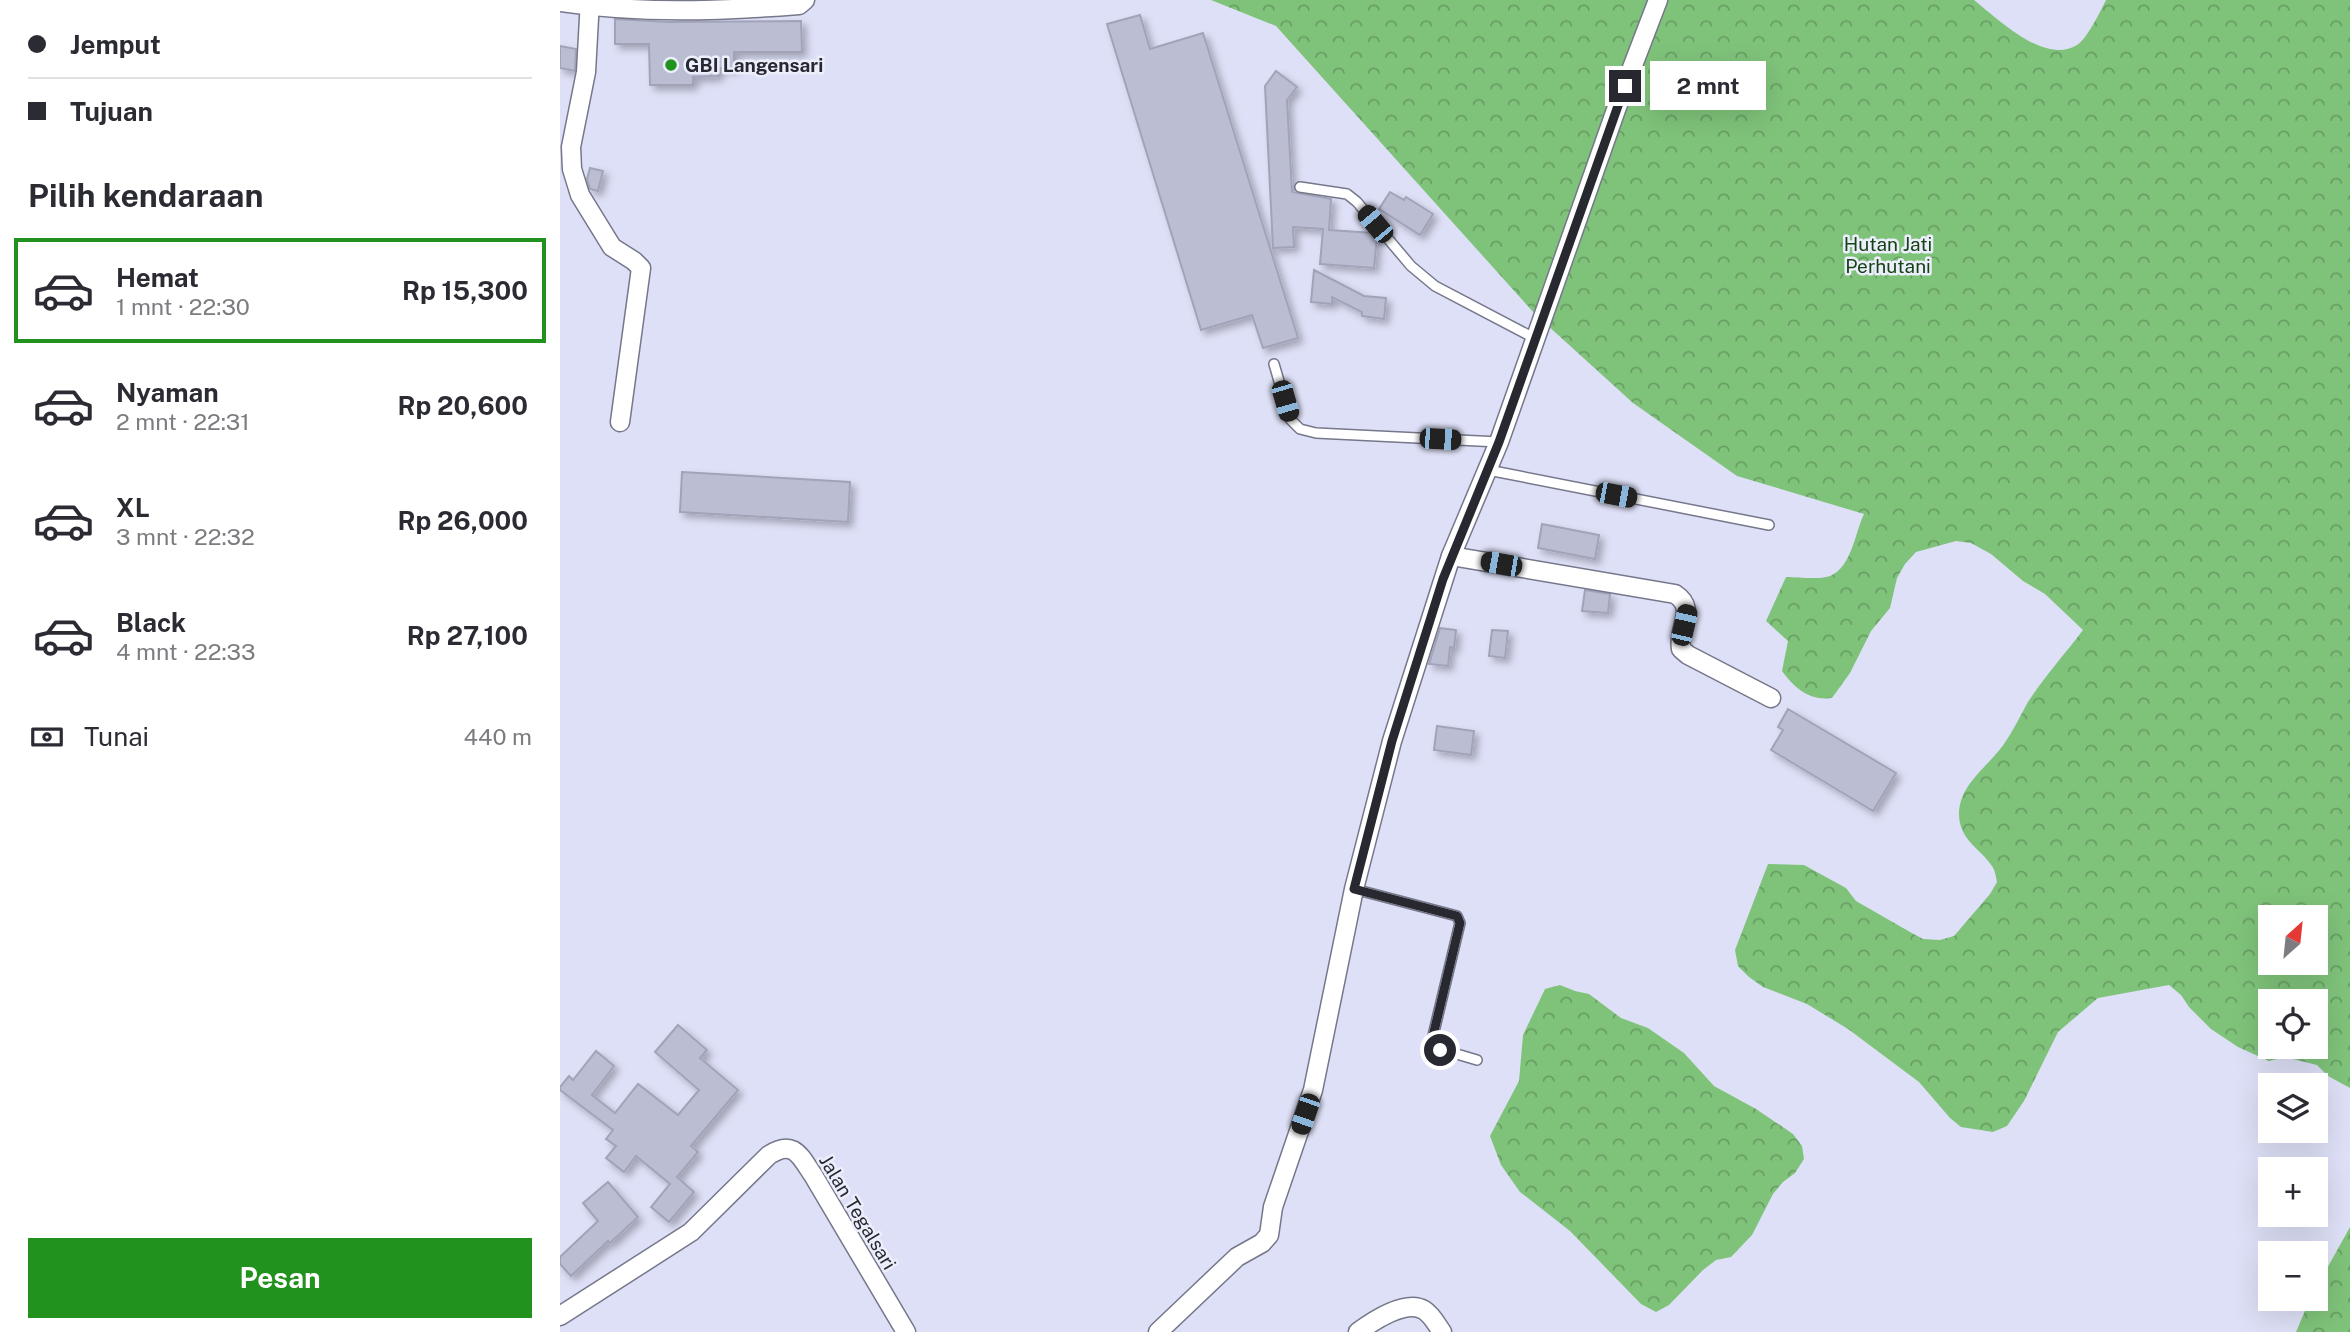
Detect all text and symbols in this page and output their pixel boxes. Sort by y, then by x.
text: Jemput [70,29,161,60]
place label: GBI Langensari [685,54,823,76]
marker: GBI Langensari [663,57,679,73]
callout: 2 mnt [1650,62,1765,110]
route end [1609,70,1641,102]
text: 2 mnt [1676,72,1740,99]
text: Tujuan [70,96,153,127]
text: Pilih kendaraan [28,177,263,214]
car [1354,201,1397,247]
park label: Hutan Jati Perhutani [1844,233,1932,277]
icon: car [32,259,95,322]
text: Hemat [116,262,199,293]
text: Rp 15,300 [402,275,528,306]
text: 1 mnt · 22:30 [116,293,250,320]
icon: car [32,374,95,437]
text: Nyaman [116,377,219,408]
car [1270,378,1301,424]
text: Rp 20,600 [397,390,528,421]
text: 2 mnt · 22:31 [116,408,250,435]
car [1419,427,1462,451]
car [1594,481,1639,509]
icon: car [32,489,95,552]
text: XL [116,492,150,523]
text: Rp 26,000 [397,505,528,536]
text: 3 mnt · 22:32 [116,523,255,550]
car [1479,550,1524,578]
car [1670,602,1699,648]
icon: car [32,604,95,667]
text: Black [116,607,186,638]
text: Rp 27,100 [407,620,528,651]
text: 4 mnt · 22:33 [116,638,255,665]
icon: cash [28,718,66,756]
text: Tunai [84,721,149,752]
text: 440 m [464,723,532,750]
north arrow [2258,905,2328,975]
map controls [2258,905,2328,1311]
button: locate [2258,989,2328,1059]
route start [1424,1034,1456,1066]
button: layers [2258,1073,2328,1143]
car [1289,1091,1322,1137]
street label: Jalan Tegalsari [815,1151,901,1273]
button: + [2258,1157,2328,1227]
button: Pesan [28,1238,532,1318]
button: − [2258,1241,2328,1311]

